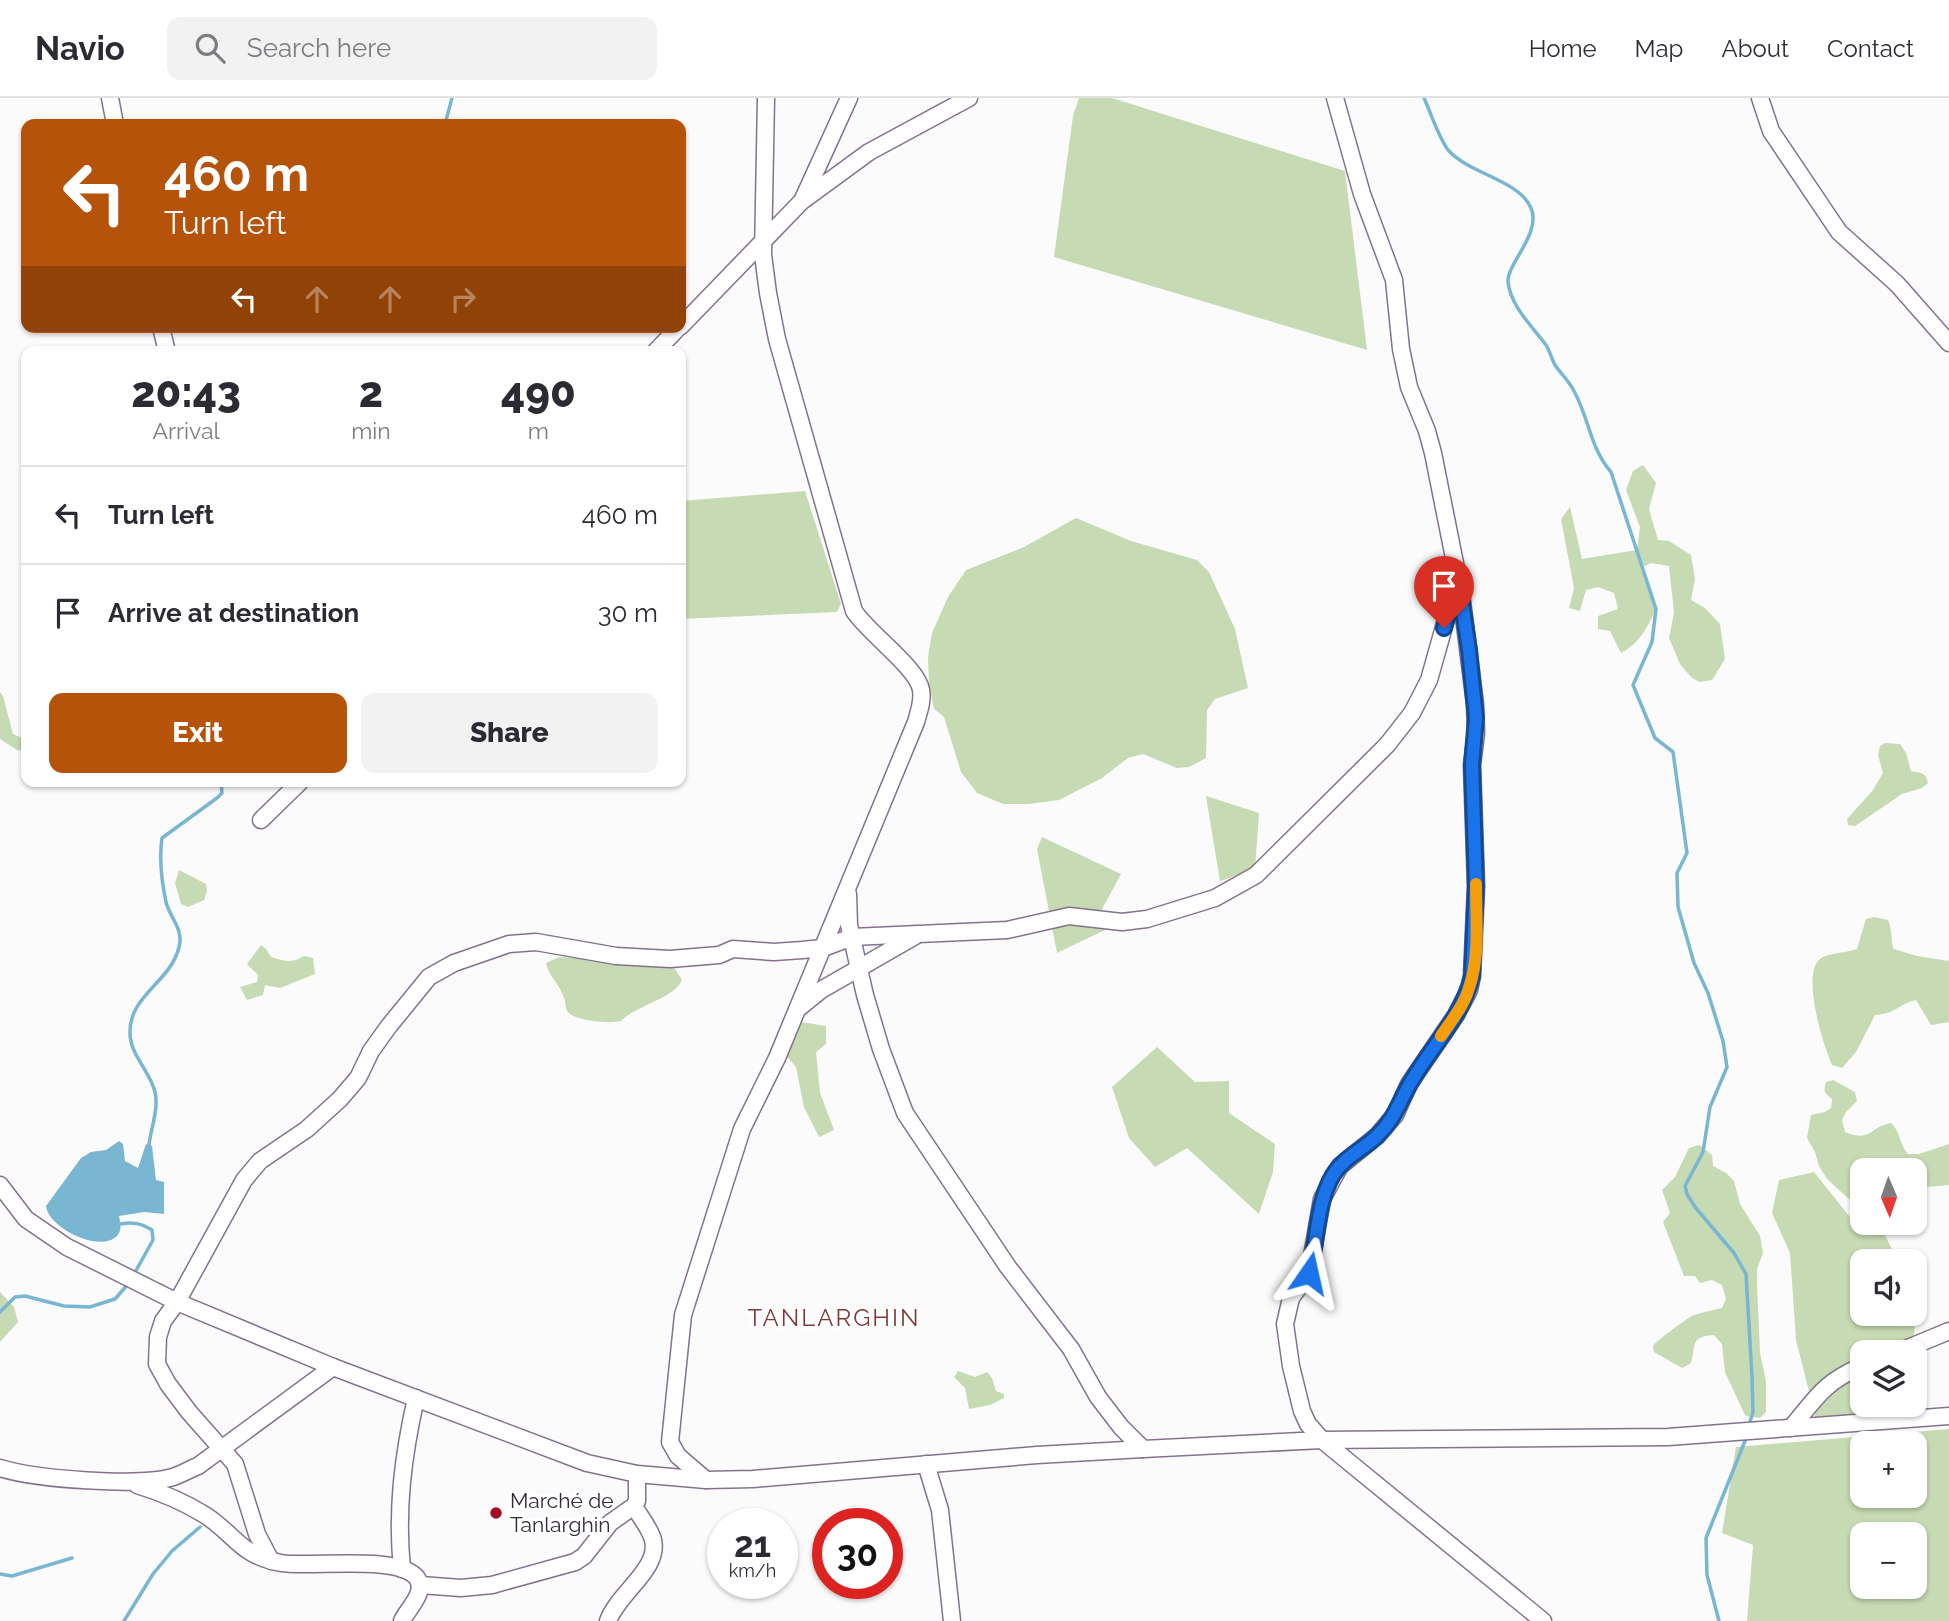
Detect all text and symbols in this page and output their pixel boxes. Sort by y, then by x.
search box [167,17,657,80]
text: Navio [35,29,125,68]
icon: search [191,29,229,67]
text: Search here [247,33,391,63]
text: Home [1529,34,1597,63]
text: Map [1635,34,1683,63]
text: About [1721,34,1789,63]
text: Contact [1827,34,1914,63]
text: 460 m [164,145,309,202]
icon: left [49,147,140,238]
text: Turn left [164,204,286,241]
icon: left [225,280,263,318]
icon: ahead [298,280,336,318]
icon: ahead [371,280,409,318]
icon: right [444,280,482,318]
text: 20:43 [131,368,241,417]
text: 2 [359,368,383,417]
text: 490 [501,368,576,417]
text: Arrival [152,417,220,444]
text: min [351,417,391,444]
text: m [528,417,549,444]
icon: left [49,496,87,534]
text: Turn left [108,500,214,530]
text: 460 m [582,500,658,530]
pin [1414,556,1474,628]
icon: arrive [1425,567,1463,605]
icon: arrive [49,594,87,632]
text: Arrive at destination [108,598,359,628]
text: 30 m [598,598,658,628]
button: Exit [49,693,347,773]
button: Share [361,693,658,773]
north arrow [1850,1158,1927,1236]
map controls [1850,1158,1927,1599]
position arrow [1272,1236,1346,1310]
button: sound [1850,1249,1927,1326]
district label: TANLARGHIN [747,1303,921,1332]
button: layers [1850,1340,1927,1417]
button: + [1850,1431,1927,1508]
place label: Marché de Tanlarghin [510,1488,614,1537]
marker: Marché de Tanlarghin [488,1505,504,1521]
speed limit sign: 30 [812,1508,903,1599]
button: − [1850,1522,1927,1599]
text: 21 [734,1524,771,1565]
text: km/h [729,1560,776,1581]

